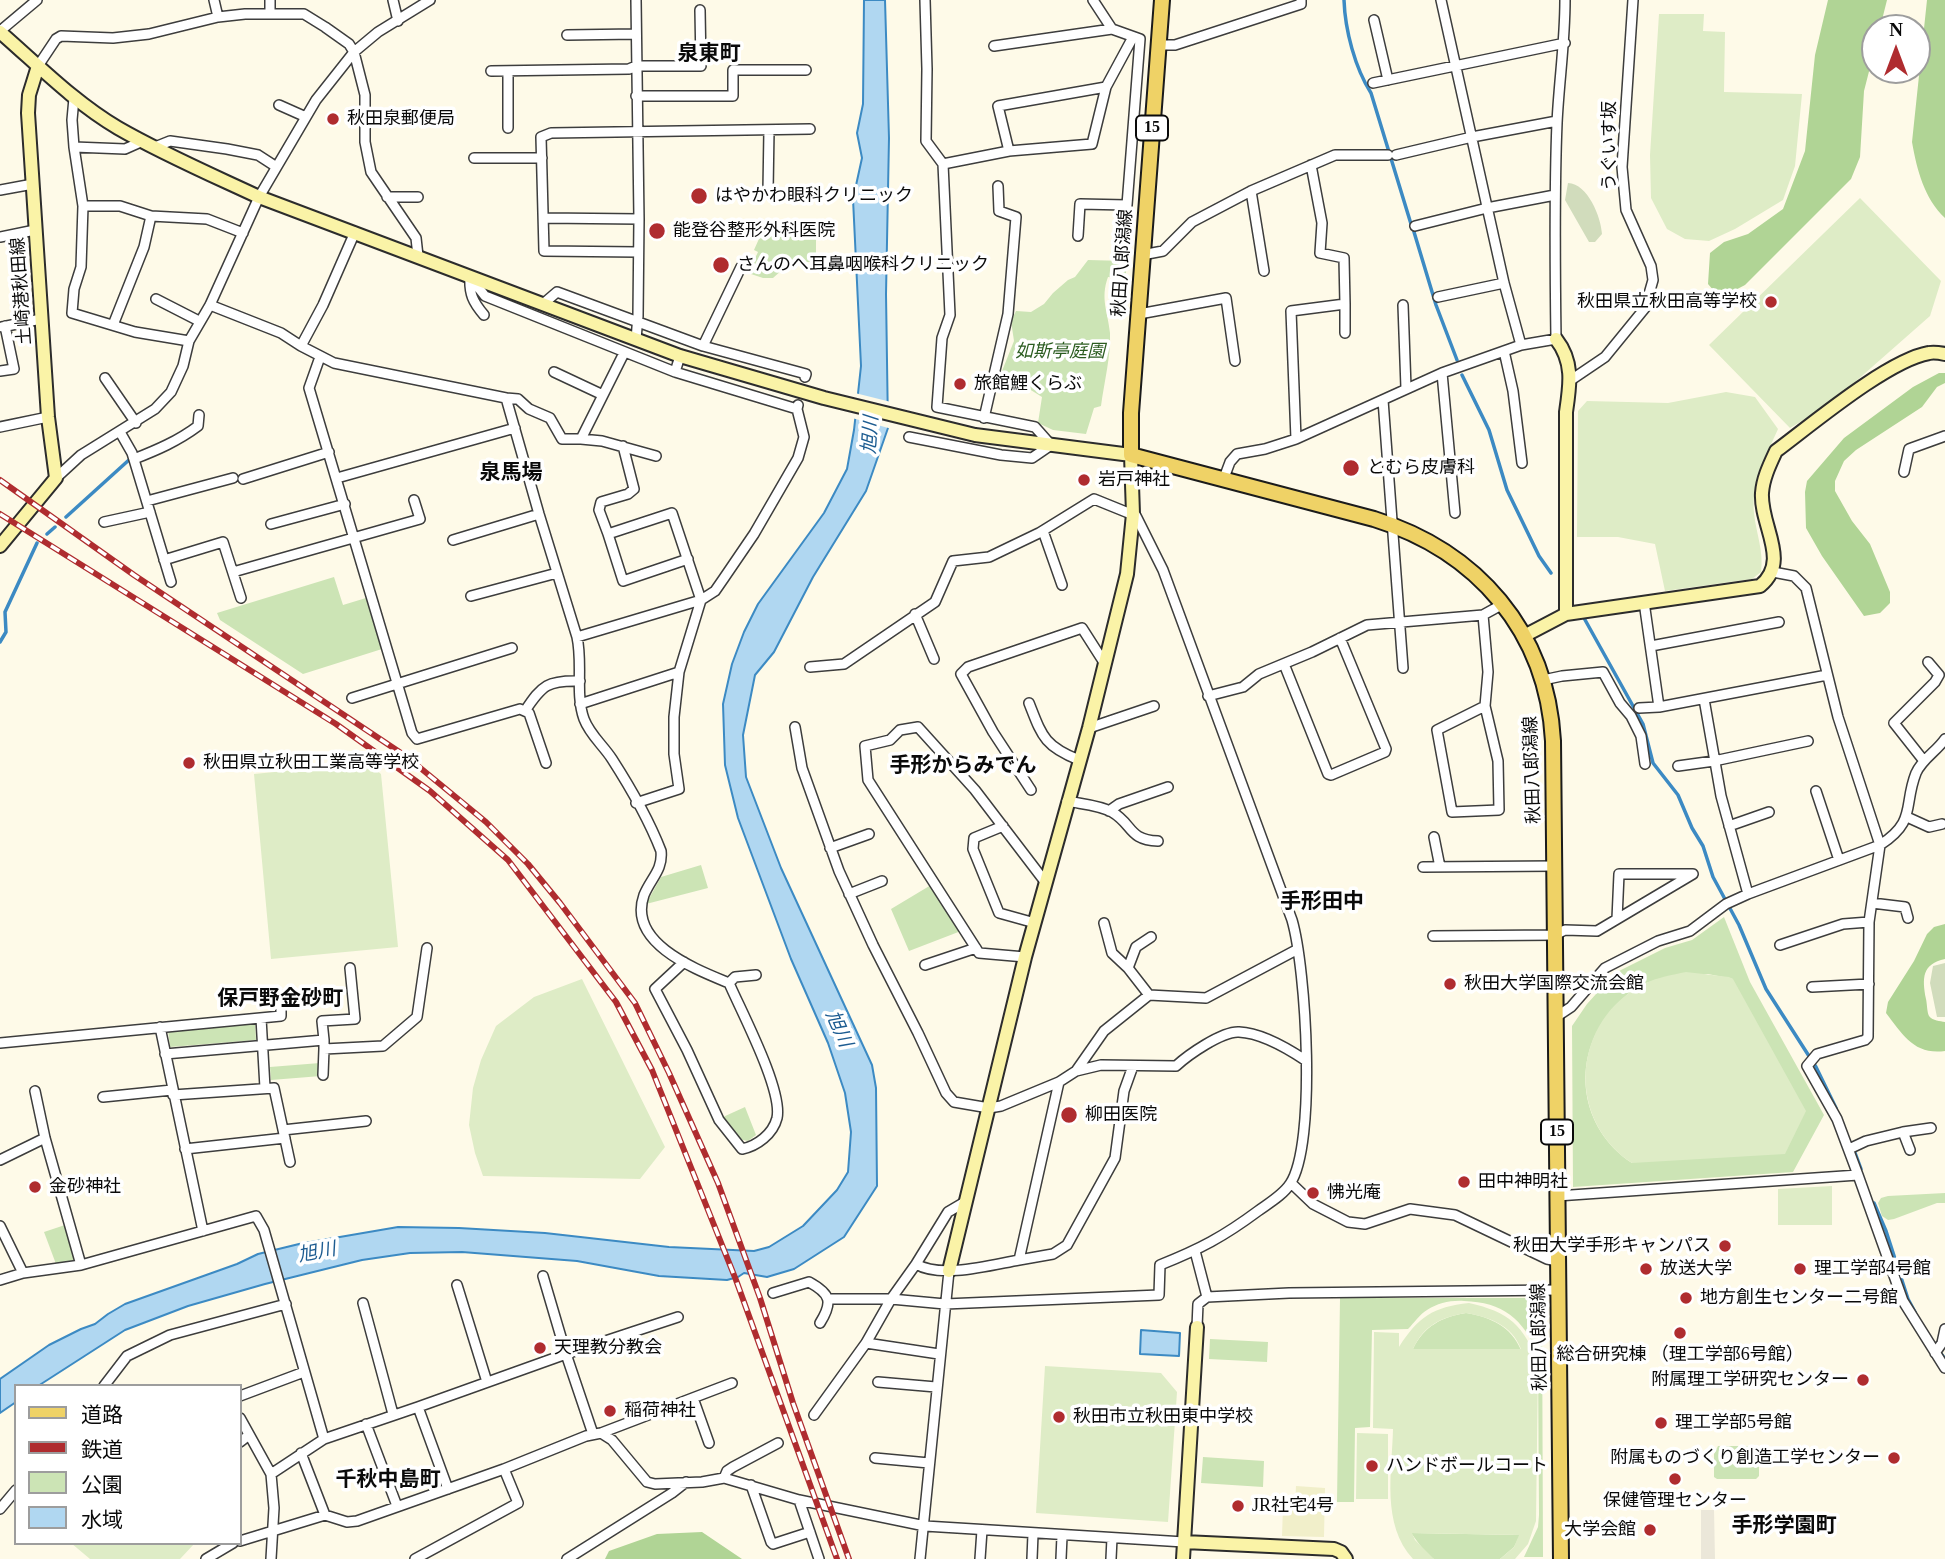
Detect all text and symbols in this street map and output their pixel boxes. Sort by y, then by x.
north arrow [1861,14,1931,84]
text: N [1889,19,1903,40]
district label: 泉東町 [678,42,740,68]
street label: うぐいす坂 [1599,101,1621,191]
place label: 秋田泉郵便局 [347,108,455,130]
marker: 秋田泉郵便局 [325,111,341,127]
road number: 15 [1136,116,1168,140]
place label: はやかわ眼科クリニック [715,185,913,207]
marker: はやかわ眼科クリニック [689,186,709,206]
street label: 秋田八郎潟線 [1108,208,1138,318]
place label: 能登谷整形外科医院 [673,220,835,242]
marker: 能登谷整形外科医院 [647,221,667,241]
street label: 土崎港秋田線 [7,236,37,346]
place label: さんのへ耳鼻咽喉科クリニック [737,254,989,276]
marker: さんのへ耳鼻咽喉科クリニック [711,255,731,275]
place label: 秋田県立秋田高等学校 [1577,291,1757,313]
marker: 秋田県立秋田高等学校 [1763,294,1779,310]
park label: 如斯亭庭園 [1015,341,1105,363]
place label: 旅館鯉くらぶ [974,373,1082,395]
marker: 旅館鯉くらぶ [952,376,968,392]
water label: 旭川 [858,415,884,455]
place label: とむら皮膚科 [1367,457,1475,479]
marker: とむら皮膚科 [1341,458,1361,478]
district label: 泉馬場 [480,461,542,487]
place label: 岩戸神社 [1098,469,1170,491]
marker: 岩戸神社 [1076,472,1092,488]
street label: 秋田八郎潟線 [1520,716,1546,824]
place label: 秋田県立秋田工業高等学校 [203,752,419,774]
district label: 手形からみでん [890,754,1036,780]
marker: 秋田県立秋田工業高等学校 [181,755,197,771]
district label: 手形田中 [1280,890,1364,916]
place label: 秋田大学国際交流会館 [1464,973,1644,995]
marker: 秋田大学国際交流会館 [1442,976,1458,992]
district label: 保戸野金砂町 [217,987,343,1013]
water label: 旭川 [820,1007,856,1051]
place label: 柳田医院 [1085,1104,1157,1126]
marker: 柳田医院 [1059,1105,1079,1125]
road number: 15 [1541,1120,1573,1144]
place label: 田中神明社 [1478,1171,1568,1193]
marker: 田中神明社 [1456,1174,1472,1190]
place label: 金砂神社 [49,1176,121,1198]
marker: 金砂神社 [27,1179,43,1195]
place label: 怫光庵 [1327,1182,1381,1204]
marker: 怫光庵 [1305,1185,1321,1201]
place label: 秋田大学手形キャンパス [1513,1235,1711,1257]
water label: 旭川 [296,1238,338,1268]
marker: 秋田大学手形キャンパス [1717,1238,1733,1254]
place label: 放送大学 [1660,1258,1732,1280]
place label: 理工学部4号館 [1814,1258,1931,1280]
marker: 放送大学 [1638,1261,1654,1277]
marker: 理工学部4号館 [1792,1261,1808,1277]
street label: 秋田八郎潟線 [1528,1283,1552,1391]
place label: 地方創生センター二号館 [1700,1287,1898,1309]
marker: 地方創生センター二号館 [1678,1290,1694,1306]
marker: 総合研究棟 （理工学部6号館） [1672,1325,1688,1341]
place label: 天理教分教会 [554,1337,662,1359]
marker: 天理教分教会 [532,1340,548,1356]
place label: 総合研究棟 （理工学部6号館） [1556,1344,1804,1366]
place label: 附属理工学研究センター [1651,1369,1849,1391]
marker: 附属理工学研究センター [1855,1372,1871,1388]
legend [14,1384,242,1545]
place label: 稲荷神社 [624,1400,696,1422]
text: 道路 [81,1403,123,1427]
marker: 稲荷神社 [602,1403,618,1419]
place label: 秋田市立秋田東中学校 [1073,1406,1253,1428]
marker: 秋田市立秋田東中学校 [1051,1409,1067,1425]
place label: 理工学部5号館 [1675,1412,1792,1434]
marker: 理工学部5号館 [1653,1415,1669,1431]
text: 鉄道 [81,1438,123,1462]
place label: 附属ものづくり創造工学センター [1610,1447,1880,1469]
marker: 附属ものづくり創造工学センター [1886,1450,1902,1466]
place label: ハンドボールコート [1386,1455,1548,1477]
marker: ハンドボールコート [1364,1458,1380,1474]
district label: 千秋中島町 [336,1468,440,1494]
marker: 保健管理センター [1667,1471,1683,1487]
text: 公園 [81,1473,123,1497]
place label: 保健管理センター [1603,1490,1747,1512]
place label: JR社宅4号 [1252,1495,1334,1517]
marker: JR社宅4号 [1230,1498,1246,1514]
text: 水域 [81,1508,123,1532]
district label: 手形学園町 [1732,1514,1836,1540]
place label: 大学会館 [1564,1519,1636,1541]
marker: 大学会館 [1642,1522,1658,1538]

